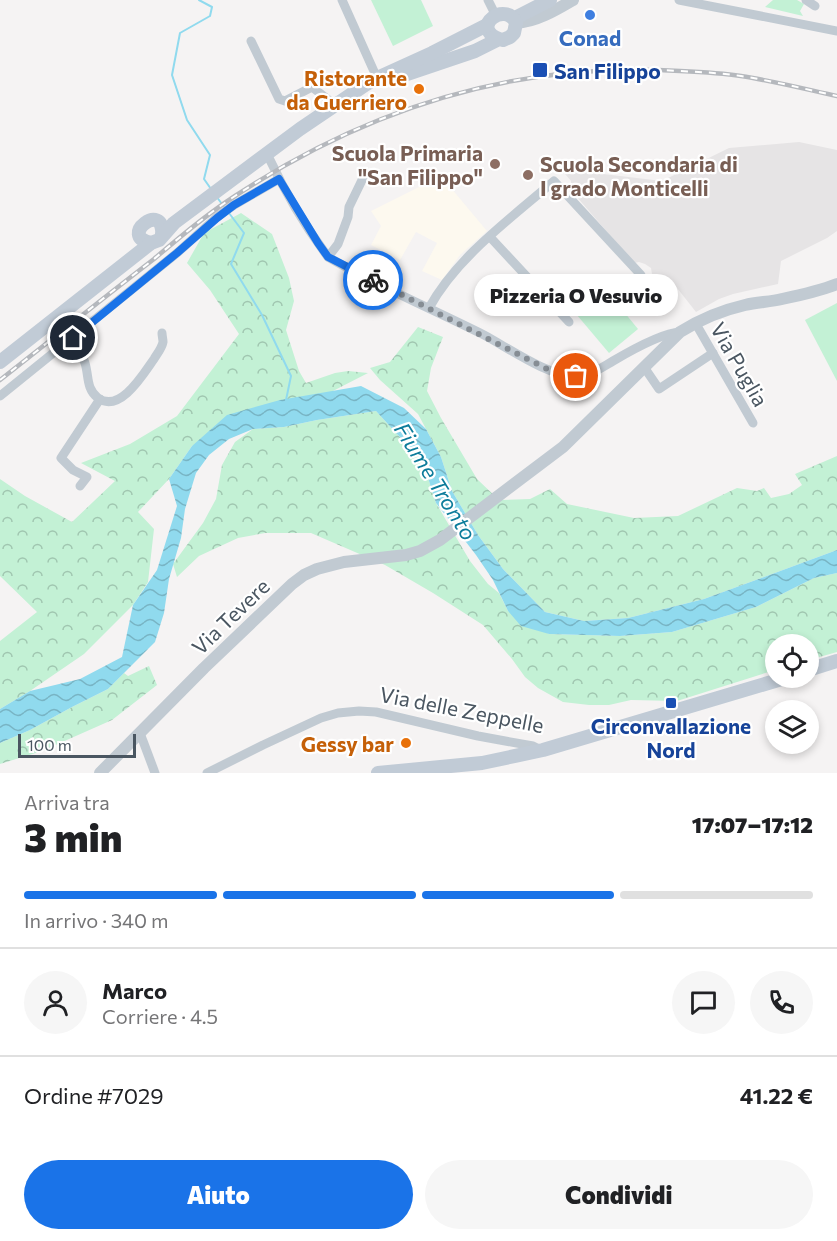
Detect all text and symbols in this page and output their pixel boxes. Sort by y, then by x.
marker: Conad [583,8,597,22]
place label: Conad [559,25,621,50]
place label: San Filippo [554,58,661,83]
marker: San Filippo [531,61,549,79]
place label: Ristorante da Guerriero [286,65,407,114]
marker: Ristorante da Guerriero [412,82,426,96]
place label: Scuola Primaria "San Filippo" [332,140,483,189]
place label: Scuola Secondaria di I grado Monticelli [540,151,738,200]
marker: Scuola Primaria "San Filippo" [488,157,502,171]
marker: Scuola Secondaria di I grado Monticelli [521,168,535,182]
courier [343,250,403,310]
icon: bike [357,264,390,297]
callout: Pizzeria O Vesuvio [474,274,678,316]
text: Pizzeria O Vesuvio [490,283,662,307]
pin [47,312,98,363]
street label: Via Puglia [706,318,774,410]
icon: home [56,321,89,354]
pin [550,350,601,401]
icon: bag [559,359,592,392]
water label: Fiume Tronto [389,417,483,545]
street label: Via Tevere [186,573,274,659]
map controls [765,634,819,754]
button: locate [765,634,819,688]
street label: Via delle Zeppelle [378,681,546,737]
marker: Circonvallazione Nord [664,696,678,710]
button: layers [765,700,819,754]
place label: Circonvallazione Nord [591,713,751,762]
scale bar [18,731,136,758]
place label: Gessy bar [301,731,394,756]
text: 100 m [27,735,72,754]
marker: Gessy bar [399,736,413,750]
text: Arriva tra [24,790,110,814]
text: 17:07–17:12 [692,811,813,838]
text: 3 min [24,812,122,860]
text: In arrivo · 340 m [24,908,168,932]
button: person [24,971,87,1034]
button: chat [672,971,735,1034]
button: phone [750,971,813,1034]
text: Marco [102,977,167,1004]
text: Corriere · 4.5 [102,1004,218,1028]
text: Ordine #7029 [24,1082,164,1109]
text: 41.22 € [740,1082,813,1109]
button: Aiuto [24,1160,413,1229]
button: Condividi [425,1160,813,1229]

